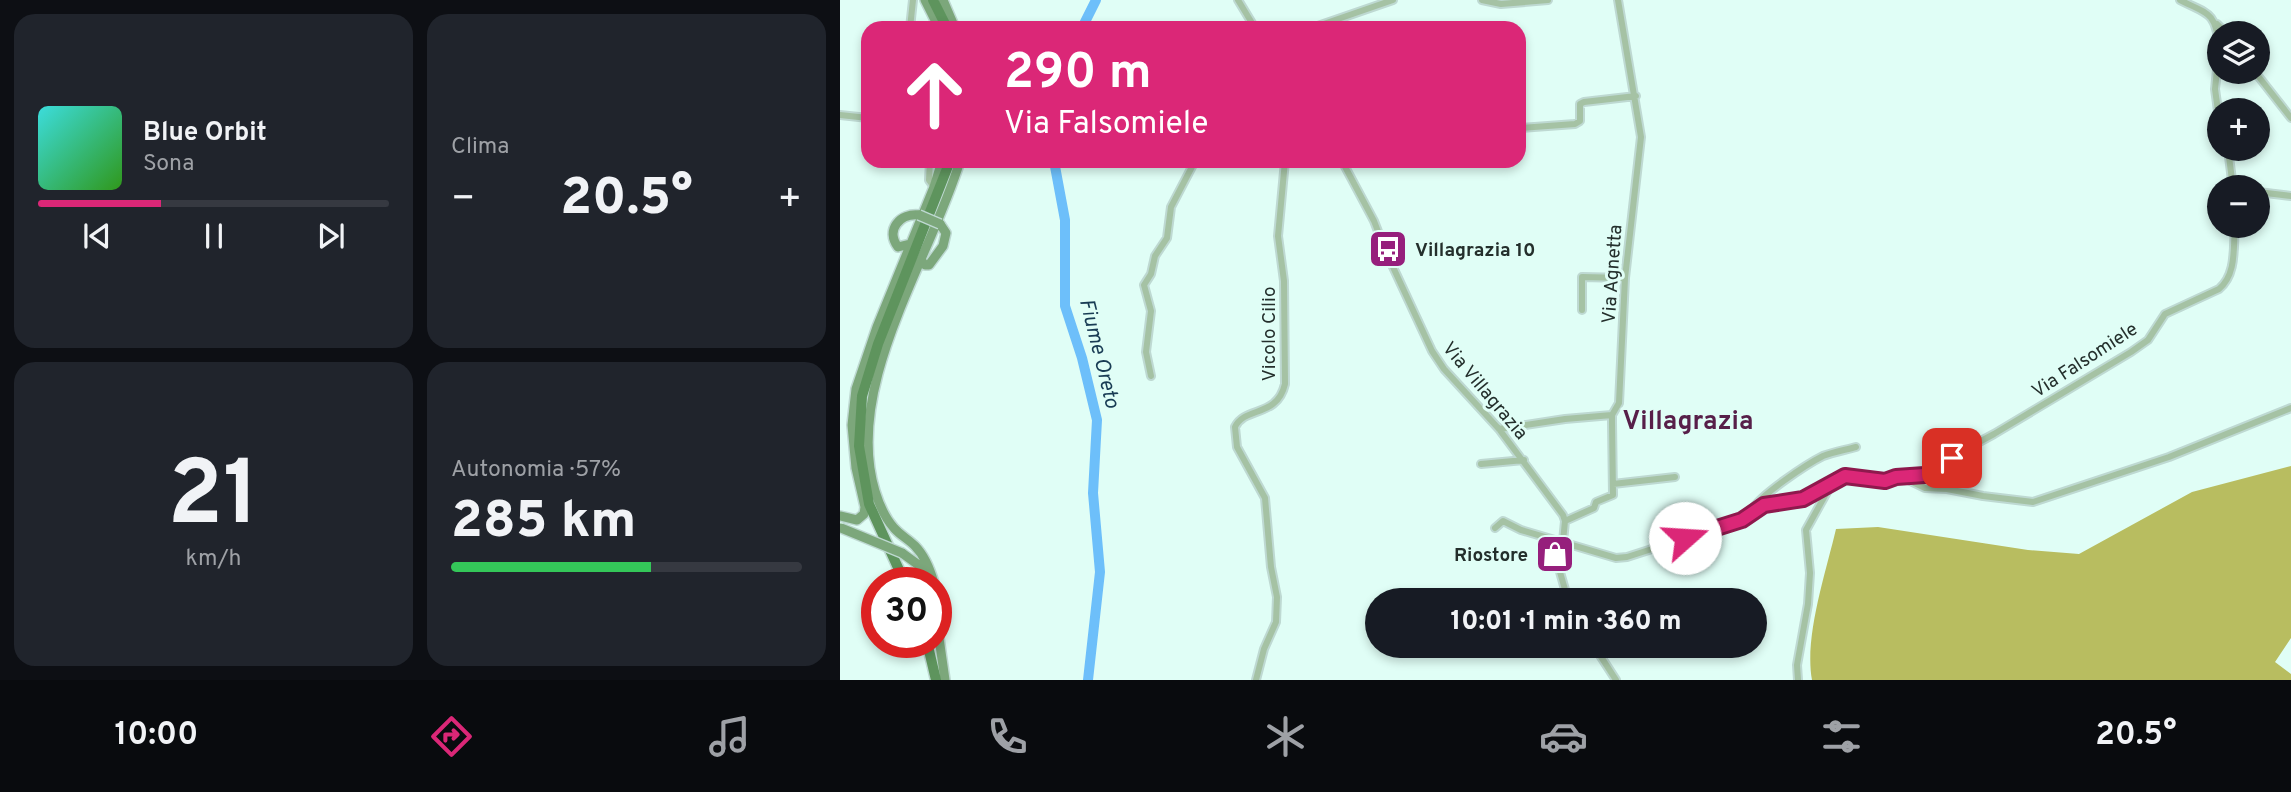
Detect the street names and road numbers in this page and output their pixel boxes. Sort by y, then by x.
street label: Via Agnetta [1598,224,1628,325]
street label: Vicolo Cilio [1258,286,1282,382]
street label: Via Falsomiele [2028,318,2143,404]
street label: Via Villagrazia [1437,337,1532,445]

